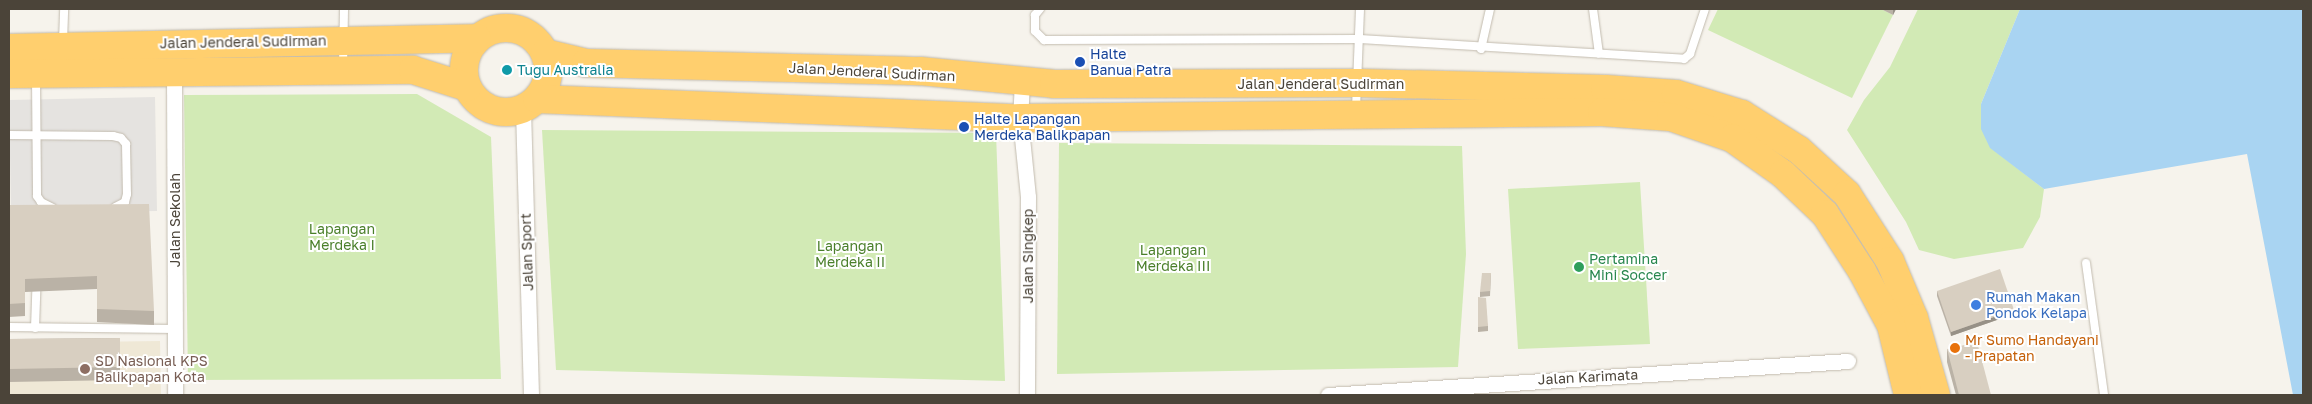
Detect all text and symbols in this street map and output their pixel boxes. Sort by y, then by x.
street label: Jalan Jenderal Sudirman [159,32,327,52]
place label: Halte Banua Patra [1090,46,1171,78]
marker: Halte Banua Patra [1074,56,1086,68]
street label: Jalan Jenderal Sudirman [788,59,956,85]
place label: Tugu Australia [517,62,613,78]
marker: Tugu Australia [501,64,513,76]
street label: Jalan Jenderal Sudirman [1238,76,1404,92]
place label: Halte Lapangan Merdeka Balikpapan [974,111,1110,144]
marker: Halte Lapangan Merdeka Balikpapan [958,121,970,133]
street label: Jalan Sekolah [167,173,183,267]
street label: Jalan Singkep [1020,209,1036,303]
street label: Jalan Sport [517,213,537,291]
park label: Lapangan Merdeka I [309,221,375,253]
park label: Lapangan Merdeka II [815,238,885,270]
park label: Lapangan Merdeka III [1136,242,1210,274]
place label: Pertamina Mini Soccer [1589,251,1667,284]
marker: Pertamina Mini Soccer [1573,261,1585,273]
place label: Rumah Makan Pondok Kelapa [1986,289,2087,322]
marker: Rumah Makan Pondok Kelapa [1970,299,1982,311]
place label: Mr Sumo Handayani - Prapatan [1965,332,2099,364]
marker: Mr Sumo Handayani - Prapatan [1949,342,1961,354]
place label: SD Nasional KPS Balikpapan Kota [95,353,208,386]
marker: SD Nasional KPS Balikpapan Kota [79,363,91,375]
street label: Jalan Karimata [1537,366,1639,388]

